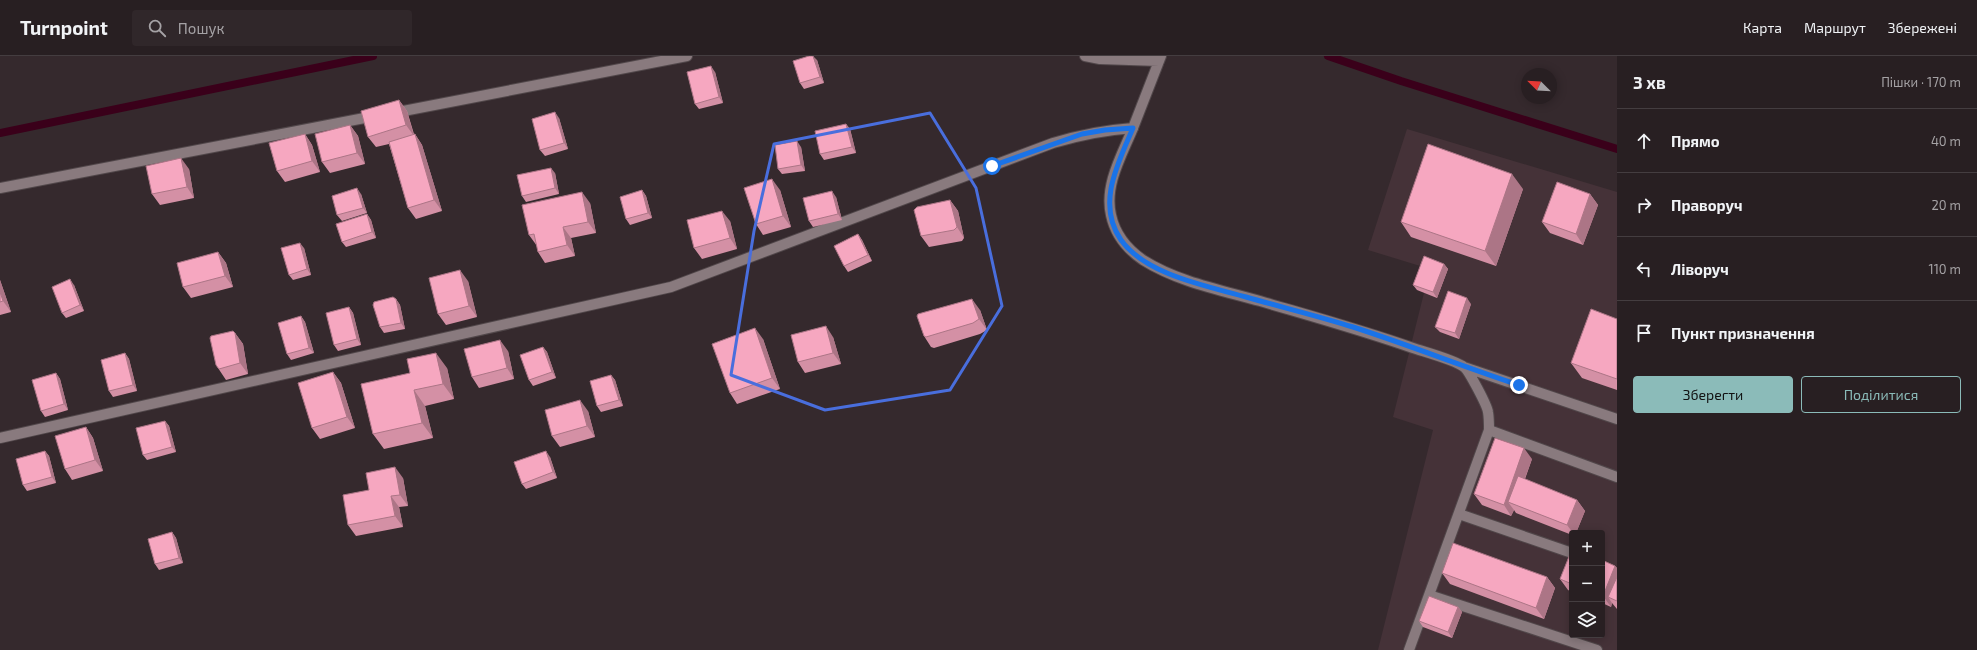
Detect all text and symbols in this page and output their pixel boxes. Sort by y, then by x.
search box [132,10,412,46]
text: Turnpoint [20,16,108,39]
icon: search [146,17,168,39]
text: Пошук [178,19,225,37]
text: Карта [1743,19,1782,36]
text: Маршрут [1804,19,1866,36]
text: Збережені [1888,19,1957,36]
north arrow [1521,68,1557,104]
text: 3 хв [1633,72,1666,92]
text: Пішки · 170 m [1881,74,1961,90]
icon: ahead [1633,130,1655,152]
text: Прямо [1671,132,1720,150]
text: 40 m [1931,133,1961,149]
route start [983,157,1001,175]
icon: right [1633,194,1655,216]
text: Праворуч [1671,196,1742,214]
text: 20 m [1932,197,1961,213]
icon: left [1633,258,1655,280]
text: Ліворуч [1671,260,1729,278]
text: 110 m [1929,261,1961,277]
icon: arrive [1633,322,1655,344]
text: Пункт призначення [1671,324,1815,342]
route end [1510,376,1528,394]
button: Зберегти [1633,376,1793,413]
button: Поділитися [1801,376,1961,413]
map controls [1569,530,1605,638]
button: + [1569,530,1605,566]
button: − [1569,566,1605,602]
button: layers [1569,602,1605,638]

